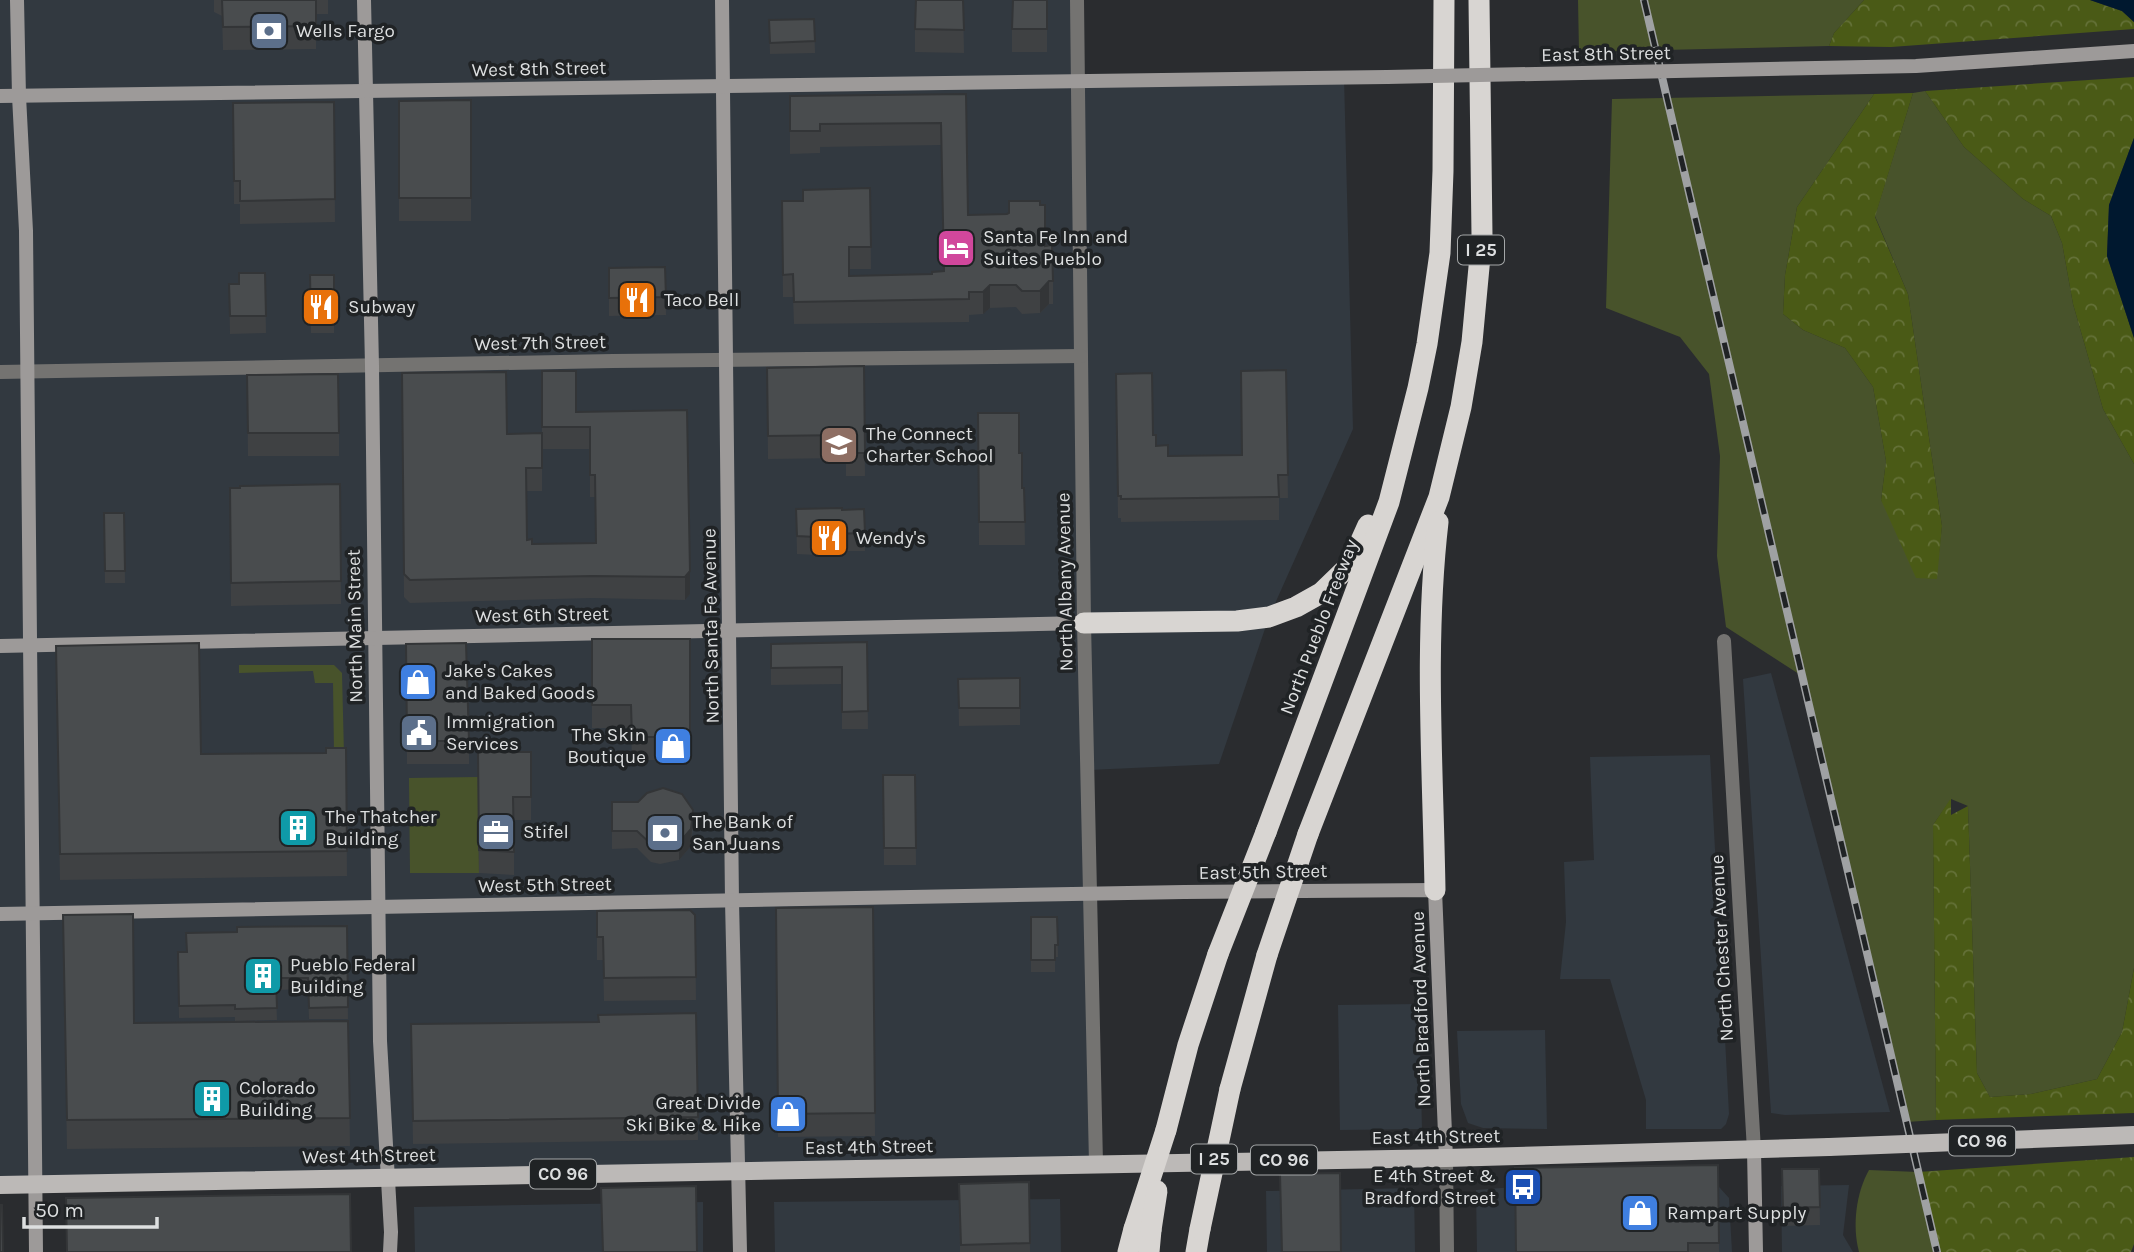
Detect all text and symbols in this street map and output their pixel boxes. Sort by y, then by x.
bank icon: Wells Fargo [248,10,290,52]
place label: Wells Fargo [296,20,395,42]
street label: East 8th Street [1541,42,1671,66]
street label: West 8th Street [471,57,607,81]
place label: Santa Fe Inn and Suites Pueblo [983,226,1128,270]
hotel icon: Santa Fe Inn and Suites Pueblo [935,227,977,269]
road number: I 25 [1458,236,1504,264]
restaurant icon: Taco Bell [616,279,658,321]
restaurant icon: Subway [300,286,342,328]
place label: Taco Bell [664,289,739,311]
place label: Subway [348,296,415,318]
street label: West 7th Street [474,331,606,355]
place label: The Connect Charter School [866,423,994,467]
school or university icon: The Connect Charter School [818,424,860,466]
street label: North Albany Avenue [1052,492,1078,672]
restaurant icon: Wendy's [808,517,850,559]
place label: Wendy's [856,527,926,549]
street label: North Santa Fe Avenue [698,528,724,724]
street label: North Pueblo Freeway [1275,536,1363,718]
street label: North Main Street [343,549,367,703]
street label: West 6th Street [475,603,609,627]
place label: Jake's Cakes and Baked Goods [445,660,595,704]
shop icon: Jake's Cakes and Baked Goods [397,661,439,703]
place label: Immigration Services [446,711,555,755]
public building icon: Immigration Services [398,712,440,754]
place label: The Skin Boutique [567,724,646,768]
shop icon: The Skin Boutique [652,725,694,767]
place label: The Thatcher Building [325,806,437,850]
building icon: The Thatcher Building [277,807,319,849]
office icon: Stifel [475,811,517,853]
place label: The Bank of San Juans [692,811,794,855]
bank icon: The Bank of San Juans [644,812,686,854]
place label: Stifel [523,821,569,843]
street label: North Chester Avenue [1706,854,1738,1042]
street label: East 5th Street [1198,860,1328,884]
street label: West 5th Street [478,873,612,897]
street label: North Bradford Avenue [1407,911,1435,1107]
place label: Pueblo Federal Building [290,954,416,998]
building icon: Pueblo Federal Building [242,955,284,997]
place label: Colorado Building [239,1077,316,1121]
building icon: Colorado Building [191,1078,233,1120]
place label: Great Divide Ski Bike & Hike [625,1092,761,1136]
shop icon: Great Divide Ski Bike & Hike [767,1093,809,1135]
street label: East 4th Street [1371,1125,1501,1149]
road number: CO 96 [1949,1126,2015,1156]
street label: East 4th Street [804,1135,934,1159]
street label: West 4th Street [302,1144,436,1168]
road number: I 25 [1191,1144,1237,1174]
road number: CO 96 [1251,1146,1317,1175]
road number: CO 96 [530,1160,596,1189]
place label: E 4th Street & Bradford Street [1364,1165,1496,1209]
bus stop icon: E 4th Street & Bradford Street [1502,1166,1544,1208]
scale bar [24,1186,158,1230]
shop icon: Rampart Supply [1619,1192,1661,1234]
text: 50 m [35,1198,84,1222]
place label: Rampart Supply [1667,1202,1806,1224]

